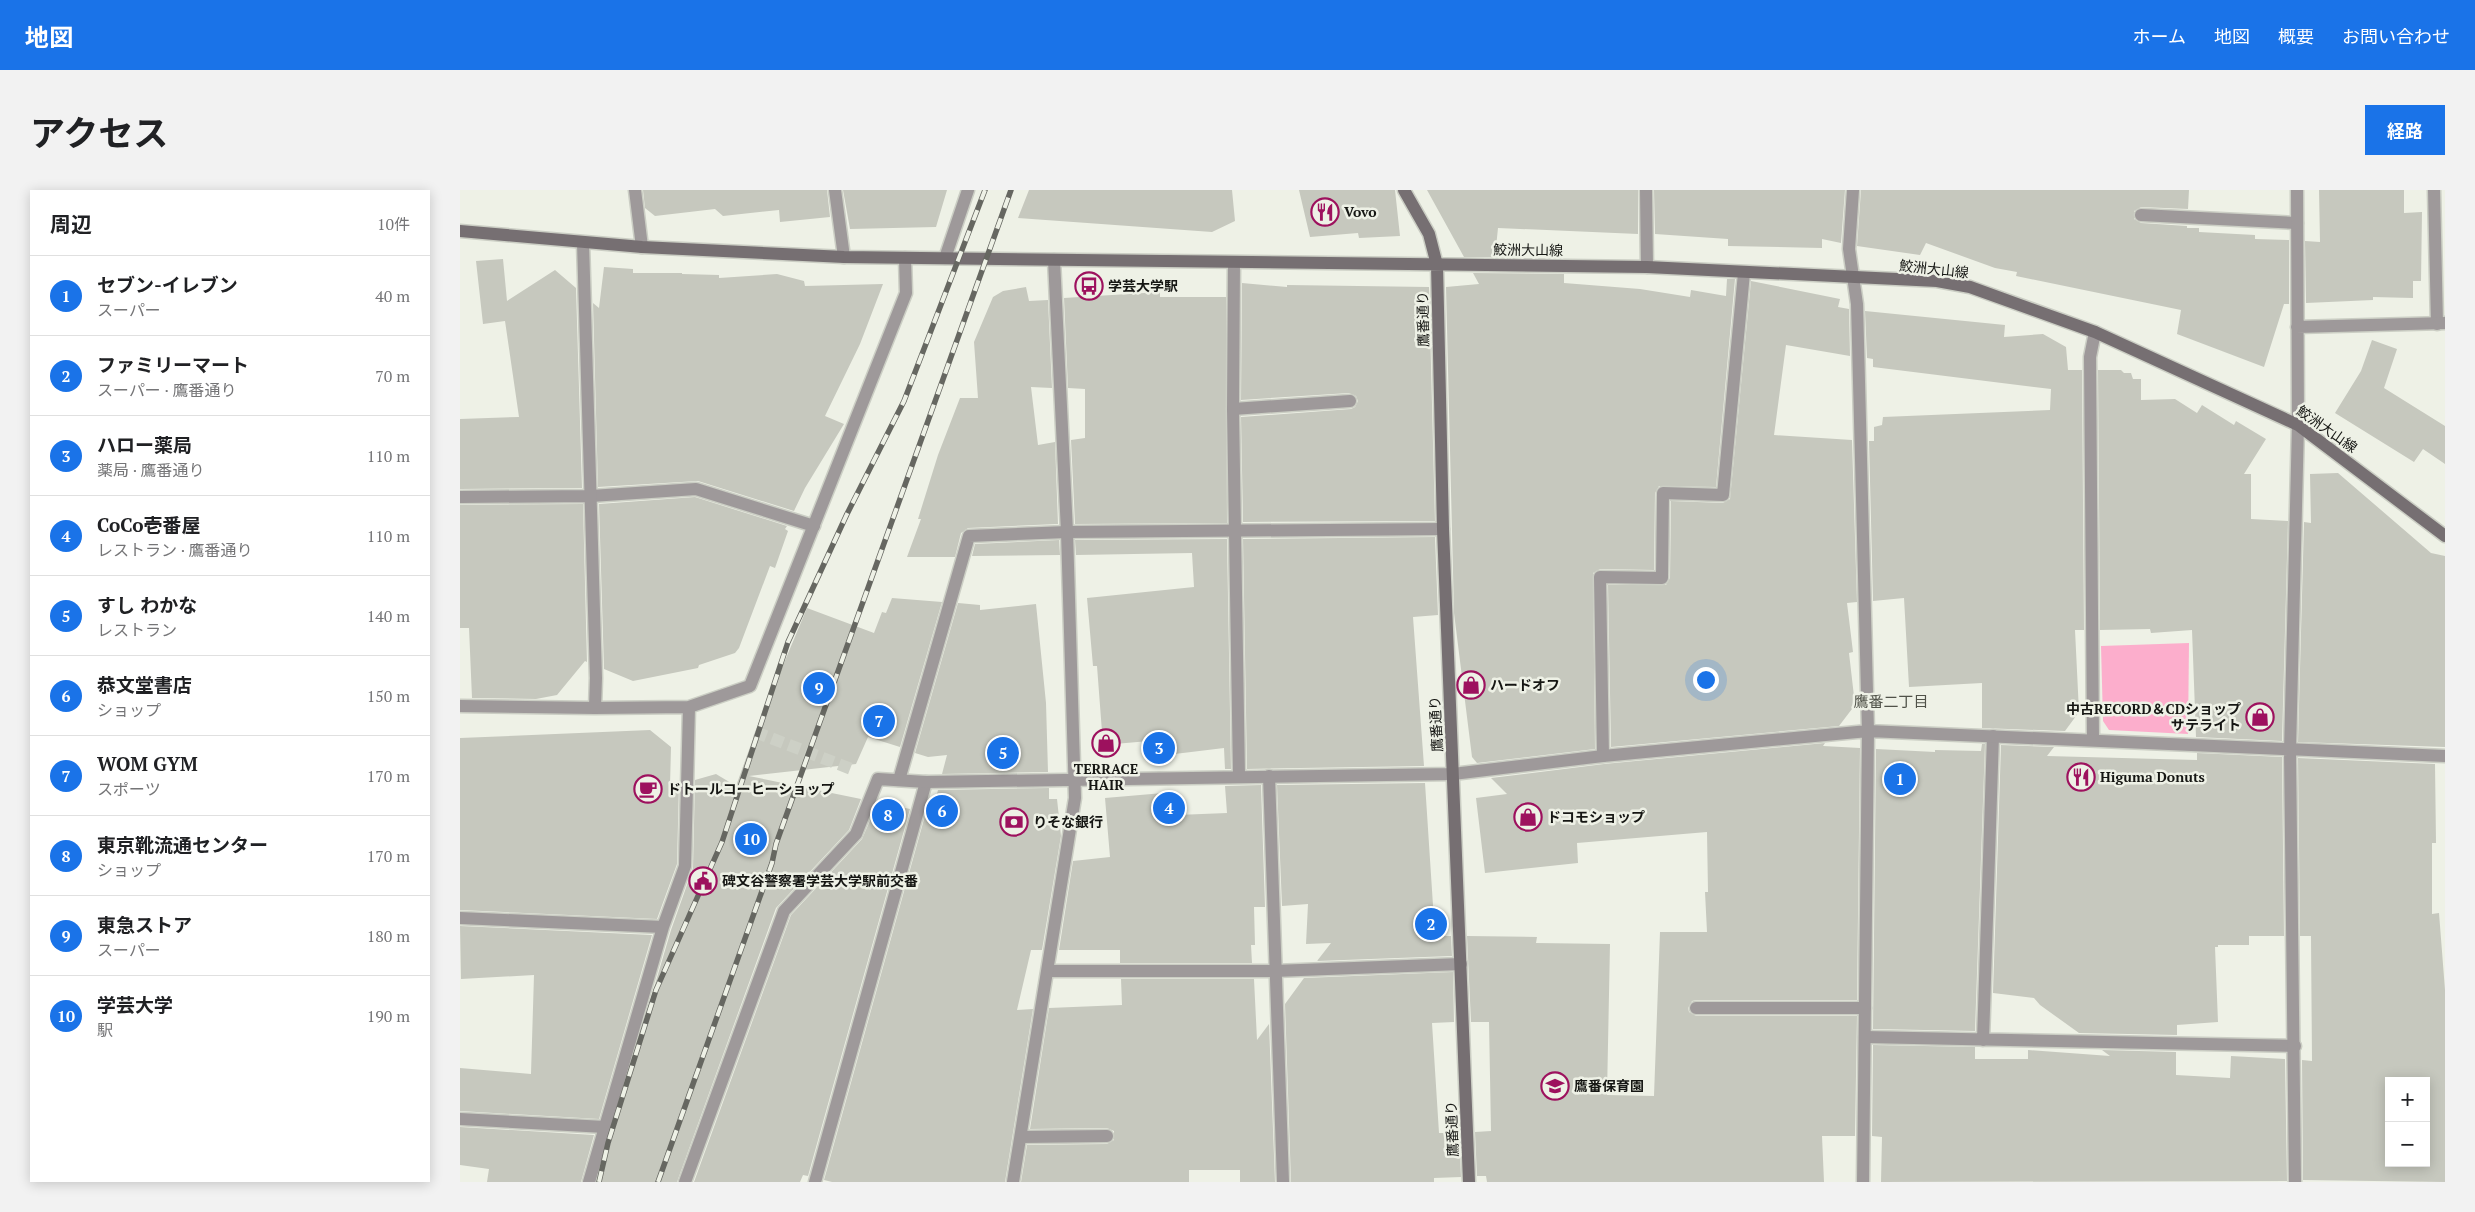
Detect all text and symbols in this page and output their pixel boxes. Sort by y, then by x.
text: 地図 [25,21,73,53]
text: ホーム [2133,24,2186,48]
text: 地図 [2214,24,2250,48]
text: 概要 [2278,24,2314,48]
text: お問い合わせ [2342,24,2450,48]
button: 経路 [2365,105,2445,155]
text: アクセス [30,110,168,156]
restaurant icon: Vovo [1310,197,1340,227]
place label: Vovo [1344,202,1377,221]
text: 周辺 [50,210,92,238]
text: 10件 [377,213,410,235]
street label: 鮫洲大山線 [1493,239,1563,260]
street label: 鮫洲大山線 [1898,255,1970,282]
bus stop icon: 学芸大学駅 [1074,271,1104,301]
text: セブン-イレブン [97,272,238,297]
place label: 学芸大学駅 [1108,276,1178,295]
text: 1 [61,285,71,307]
text: 40 m [375,285,410,307]
street label: 鷹番通り [1413,291,1432,347]
text: スーパー [97,299,161,321]
text: ファミリーマート [97,352,249,377]
text: 2 [61,365,71,387]
text: 70 m [375,365,410,387]
text: スーパー · 鷹番通り [97,379,236,401]
street label: 鮫洲大山線 [2293,401,2361,456]
text: ハロー薬局 [97,432,192,457]
text: 3 [61,445,71,467]
text: 110 m [367,445,410,467]
text: 薬局 · 鷹番通り [97,459,205,481]
text: CoCo壱番屋 [97,512,201,537]
text: 4 [61,525,71,547]
text: 110 m [367,525,410,547]
text: レストラン · 鷹番通り [97,539,253,561]
text: すし わかな [97,592,197,617]
text: 5 [61,605,71,627]
text: 140 m [367,605,410,627]
text: レストラン [97,619,177,641]
your location [1693,667,1719,693]
pin: 9 [803,669,835,707]
shop icon: ハードオフ [1456,670,1486,700]
text: 恭文堂書店 [97,672,192,697]
place label: ハードオフ [1490,675,1560,694]
text: 6 [61,685,71,707]
text: 150 m [367,685,410,707]
district label: 鷹番二丁目 [1853,691,1929,711]
street label: 鷹番通り [1425,696,1446,752]
text: ショップ [97,699,161,721]
place label: 中古RECORD＆CDショップ サテライト [2066,699,2241,734]
pin: 7 [863,702,895,740]
shop icon: 中古RECORD＆CDショップ サテライト [2245,702,2275,732]
shop icon: TERRACE HAIR [1091,728,1121,758]
pin: 3 [1143,729,1175,767]
pin: 5 [987,734,1019,772]
text: WOM GYM [97,751,198,776]
place label: TERRACE HAIR [1074,759,1138,794]
pin: 1 [1884,760,1916,798]
restaurant icon: Higuma Donuts [2066,762,2096,792]
text: 7 [61,765,71,787]
text: 170 m [367,765,410,787]
place label: Higuma Donuts [2100,767,2205,786]
cafe icon: ドトールコーヒーショップ [633,774,663,804]
text: スポーツ [97,778,161,800]
place label: ドトールコーヒーショップ [667,779,834,798]
pin: 4 [1153,789,1185,827]
pin: 6 [926,792,958,830]
pin: 8 [872,796,904,834]
shop icon: ドコモショップ [1513,802,1543,832]
bank icon: りそな銀行 [999,807,1029,837]
place label: ドコモショップ [1547,807,1645,826]
place label: りそな銀行 [1033,812,1103,831]
pin: 10 [735,820,767,858]
text: 東京靴流通センター [97,832,268,857]
text: 8 [61,845,71,867]
text: 170 m [367,845,410,867]
text: ショップ [97,859,161,881]
public building icon: 碑文谷警察署学芸大学駅前交番 [688,866,718,896]
place label: 碑文谷警察署学芸大学駅前交番 [722,871,918,890]
pin: 2 [1415,905,1447,943]
text: 東急ストア [97,912,192,937]
text: 9 [61,925,71,947]
text: 180 m [367,925,410,947]
text: スーパー [97,939,161,961]
text: 学芸大学 [97,992,173,1017]
text: 10 [57,1005,75,1027]
text: 190 m [367,1005,410,1027]
text: 駅 [97,1019,113,1041]
school or university icon: 鷹番保育園 [1540,1071,1570,1101]
place label: 鷹番保育園 [1574,1076,1644,1095]
map controls [2385,1077,2430,1167]
button: + [2385,1077,2430,1122]
street label: 鷹番通り [1441,1101,1462,1157]
button: − [2385,1122,2430,1167]

